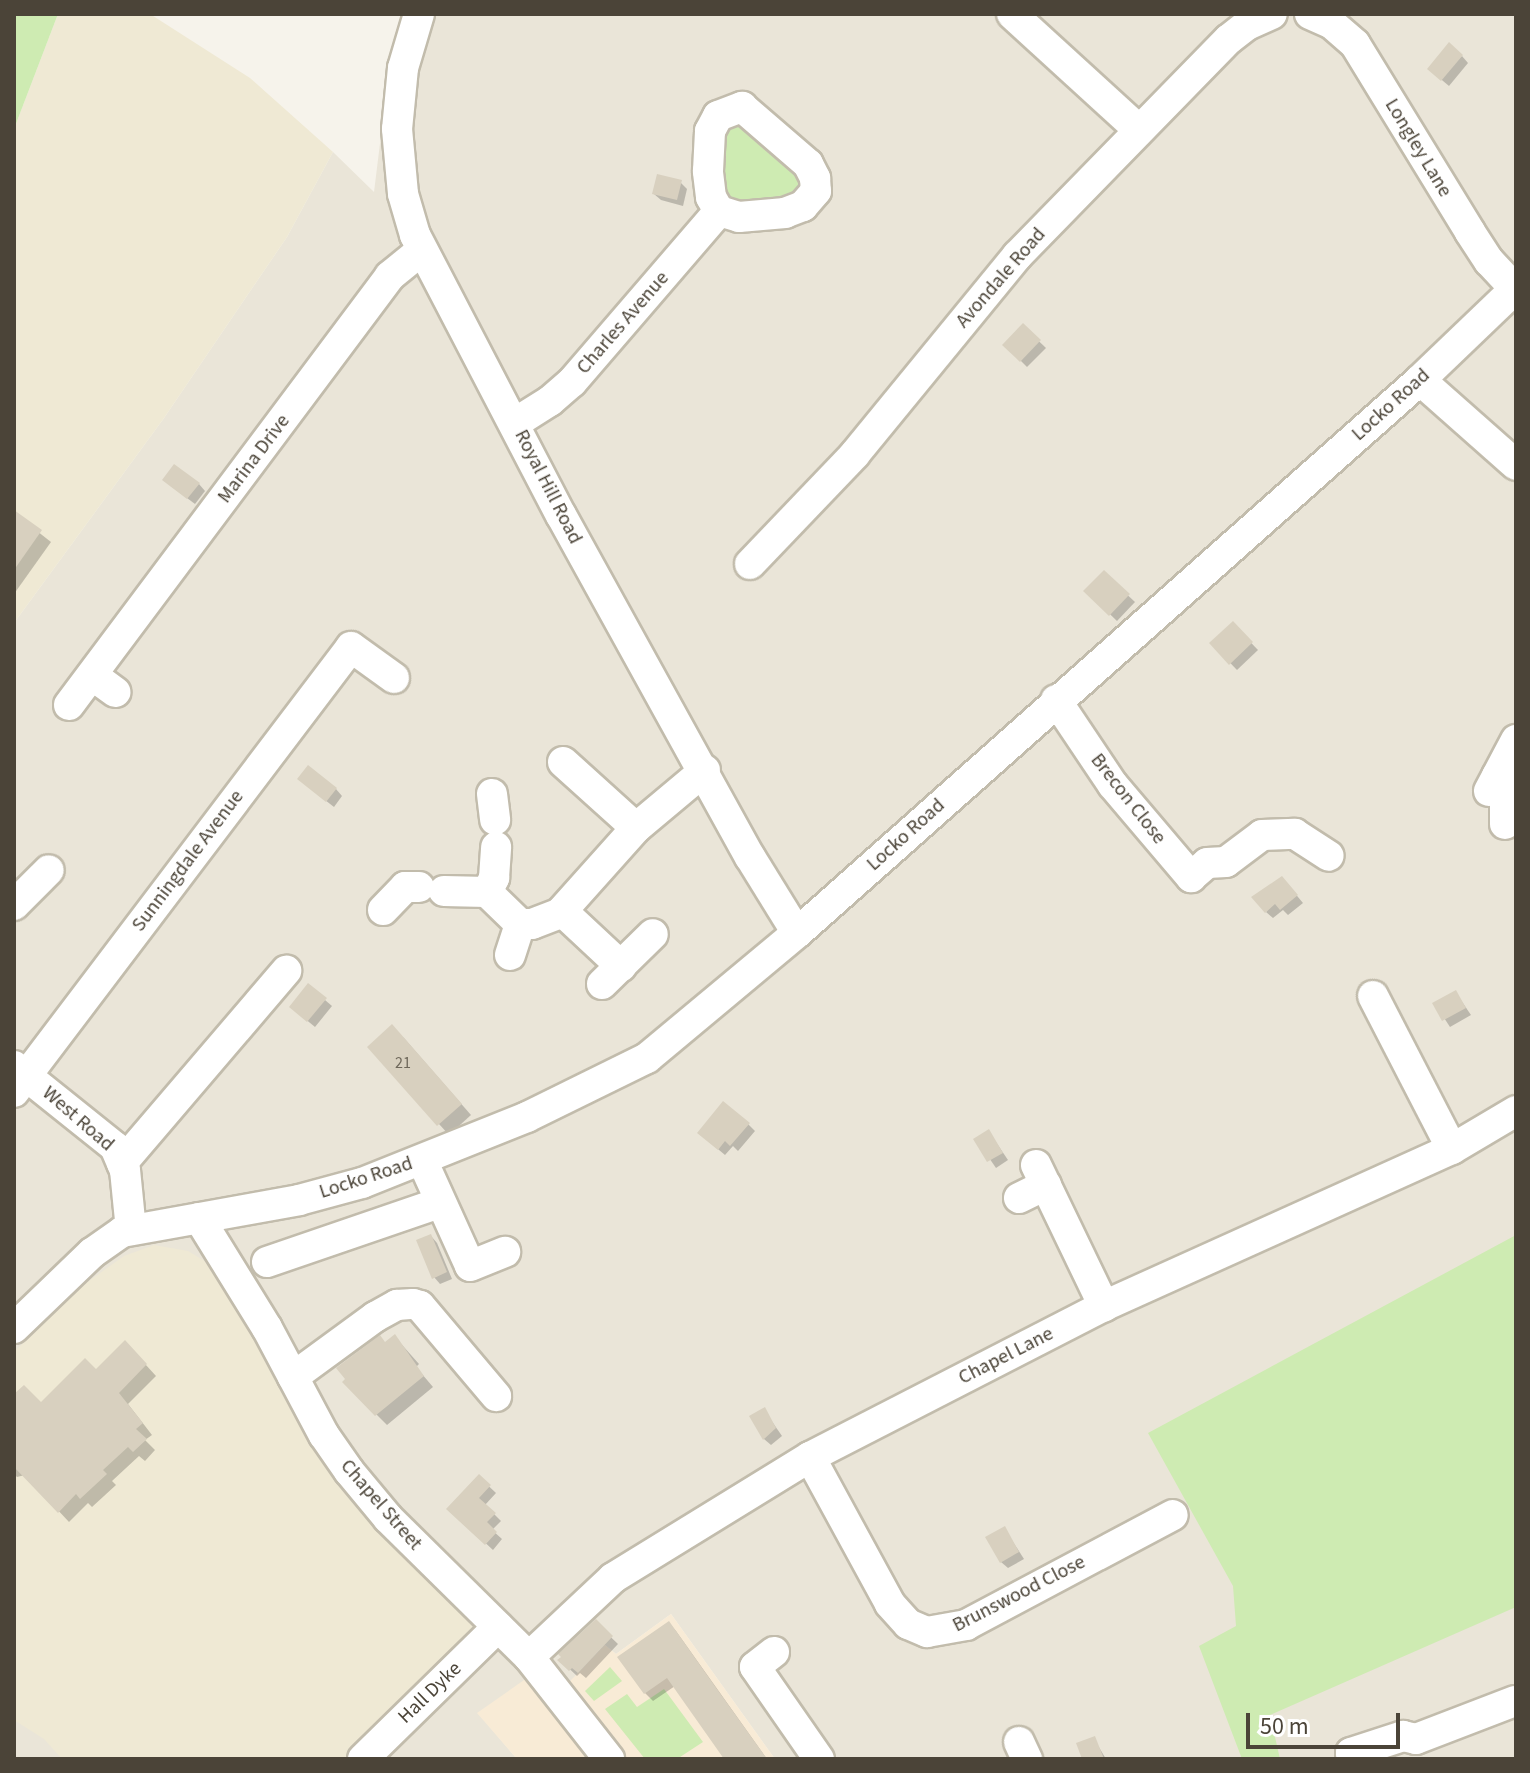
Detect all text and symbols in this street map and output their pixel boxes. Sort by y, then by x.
street label: Longley Lane [1379,94,1457,202]
street label: Avondale Road [951,223,1051,333]
street label: Charles Avenue [572,267,674,379]
street label: Locko Road [1347,364,1435,446]
street label: Marina Drive [213,410,295,508]
street label: Royal Hill Road [509,426,587,548]
street label: Brecon Close [1085,749,1171,849]
street label: Sunningdale Avenue [127,786,249,936]
street label: Locko Road [862,794,950,876]
house number: 21 [395,1053,411,1073]
street label: West Road [37,1081,119,1157]
street label: Locko Road [316,1152,416,1204]
street label: Chapel Lane [955,1322,1057,1390]
street label: Chapel Street [335,1455,427,1555]
street label: Brunswood Close [949,1550,1089,1638]
street label: Hall Dyke [393,1657,467,1729]
scale bar [1250,1697,1404,1747]
text: 50 m [1260,1709,1309,1744]

